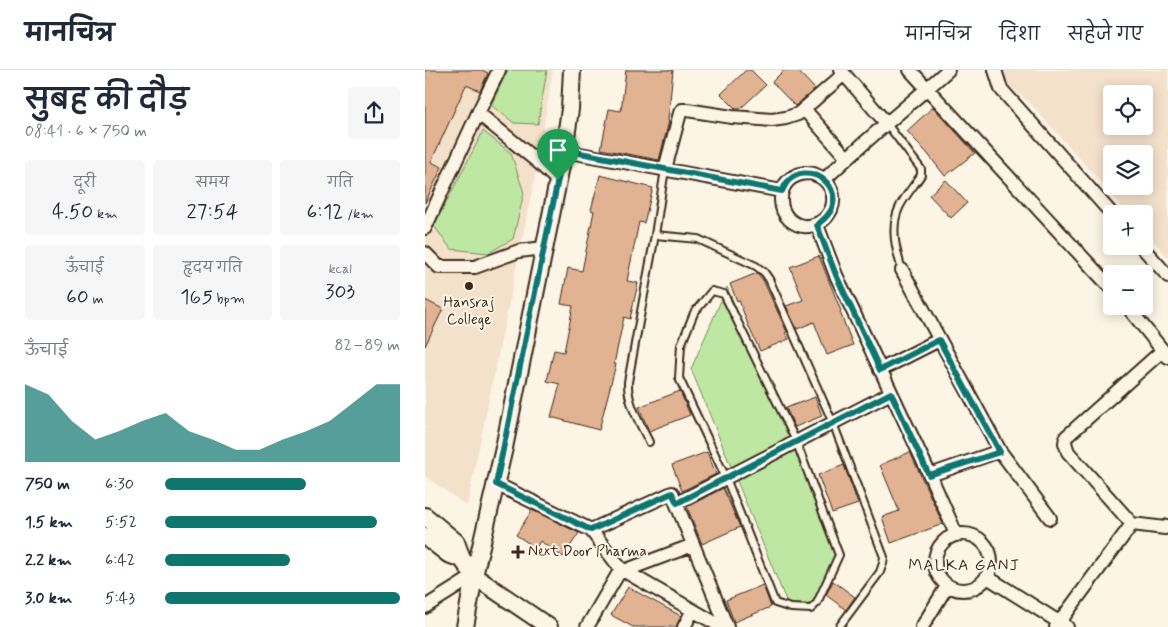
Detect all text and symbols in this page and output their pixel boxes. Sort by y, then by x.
text: मानचित्र [25,19,114,50]
text: मानचित्र [905,23,971,47]
text: दिशा [999,23,1040,47]
text: सहेजे गए [1068,23,1143,47]
text: सुबह की दौड़ [25,83,189,120]
map controls [1103,85,1153,315]
button: locate [1103,85,1153,135]
button: share [348,87,400,139]
text: 08:41 · 6 × 750 m [25,121,147,142]
pin [537,129,579,180]
icon: arrive [544,136,572,164]
button: layers [1103,145,1153,195]
text: दूरी [74,174,96,192]
text: समय [196,174,229,192]
text: गति [327,174,353,192]
text: 4.50 [52,198,93,226]
text: 27:54 [187,198,238,226]
text: 6:12 [307,198,343,226]
text: km [93,205,118,223]
text: /km [343,205,374,223]
button: + [1103,205,1153,255]
text: ऊँचाई [66,259,104,277]
text: हृदय गति [183,259,242,277]
text: kcal [328,260,352,278]
button: − [1103,265,1153,315]
text: 303 [325,278,355,306]
marker: Hansraj College [463,280,475,292]
text: 60 [66,283,89,311]
text: 165 [180,283,213,311]
text: m [89,290,104,308]
text: bpm [213,290,245,308]
place label: Hansraj College [444,293,494,330]
text: 82–89 m [335,335,400,356]
text: ऊँचाई [25,340,68,361]
text: 750 m [25,474,70,495]
text: 6:30 [105,474,134,495]
text: 1.5 km [25,512,73,533]
text: 5:52 [105,512,137,533]
place label: Next Door Pharma [528,542,647,562]
marker: Next Door Pharma [512,546,524,558]
text: 2.2 km [25,550,72,571]
text: 6:42 [105,550,135,571]
district label: MALKA GANJ [908,555,1020,576]
text: 3.0 km [25,588,72,609]
text: 5:43 [105,588,135,609]

